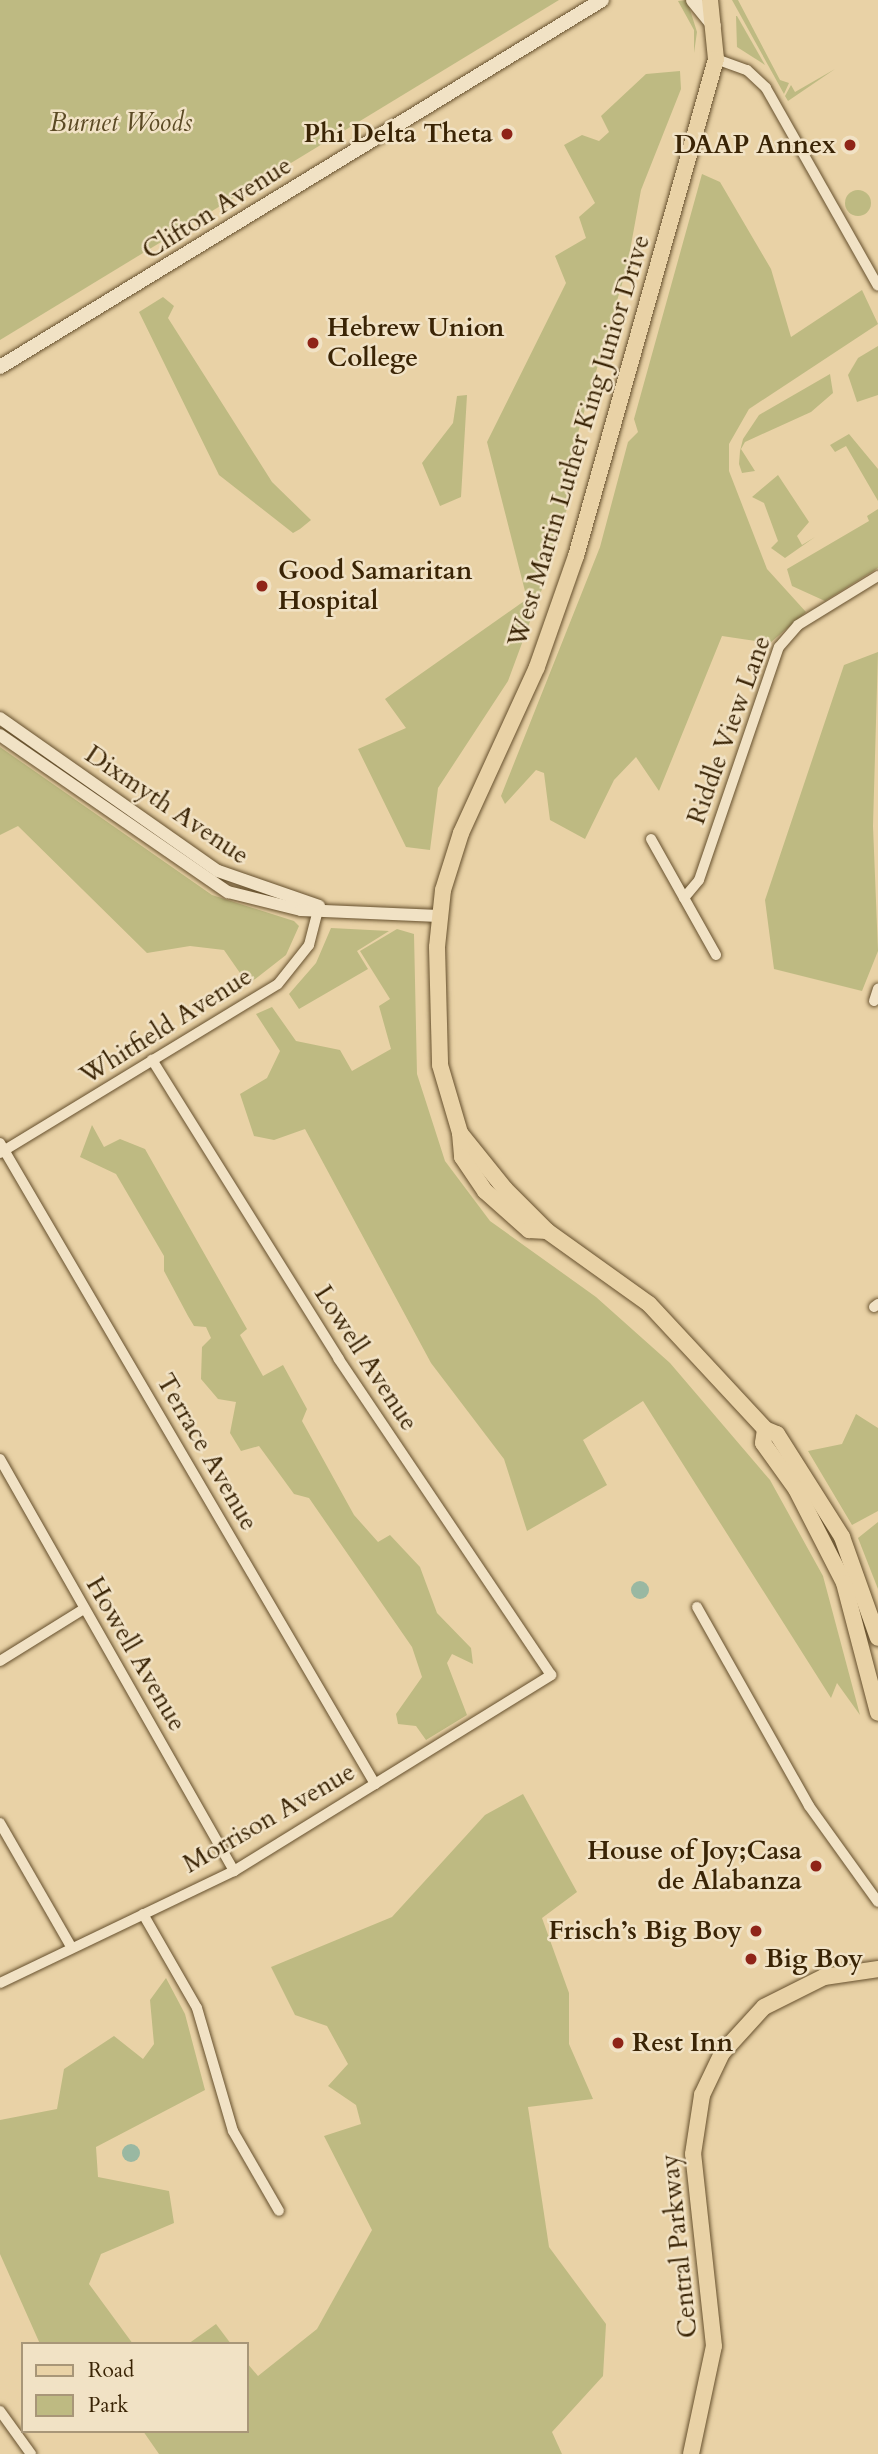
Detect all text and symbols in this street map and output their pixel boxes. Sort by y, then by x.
park label: Burnet Woods [50,107,192,139]
place label: Phi Delta Theta [304,118,493,150]
marker: Phi Delta Theta [499,126,515,142]
place label: DAAP Annex [674,129,836,161]
marker: DAAP Annex [842,137,858,153]
street label: Clifton Avenue [137,150,297,266]
street label: West Martin Luther King Junior Drive [501,231,657,651]
place label: Hebrew Union College [327,312,504,374]
marker: Hebrew Union College [305,335,321,351]
place label: Good Samaritan Hospital [278,555,472,616]
marker: Good Samaritan Hospital [252,576,272,596]
street label: Riddle View Lane [680,632,778,828]
street label: Dixmyth Avenue [79,739,255,871]
street label: Whitfield Avenue [74,961,258,1091]
street label: Lowell Avenue [307,1279,425,1437]
street label: Terrace Avenue [149,1368,265,1536]
street label: Howell Avenue [79,1571,193,1737]
street label: Morrison Avenue [177,1756,361,1880]
place label: House of Joy;Casa de Alabanza [587,1835,802,1896]
marker: House of Joy;Casa de Alabanza [808,1858,824,1874]
place label: Frisch’s Big Boy [549,1915,742,1947]
marker: Frisch’s Big Boy [748,1923,764,1939]
place label: Big Boy [765,1943,863,1975]
marker: Big Boy [743,1951,759,1967]
place label: Rest Inn [632,2027,733,2059]
marker: Rest Inn [610,2035,626,2051]
street label: Central Parkway [654,2152,704,2340]
legend [21,2342,248,2433]
text: Road [88,2356,134,2385]
text: Park [88,2391,128,2420]

